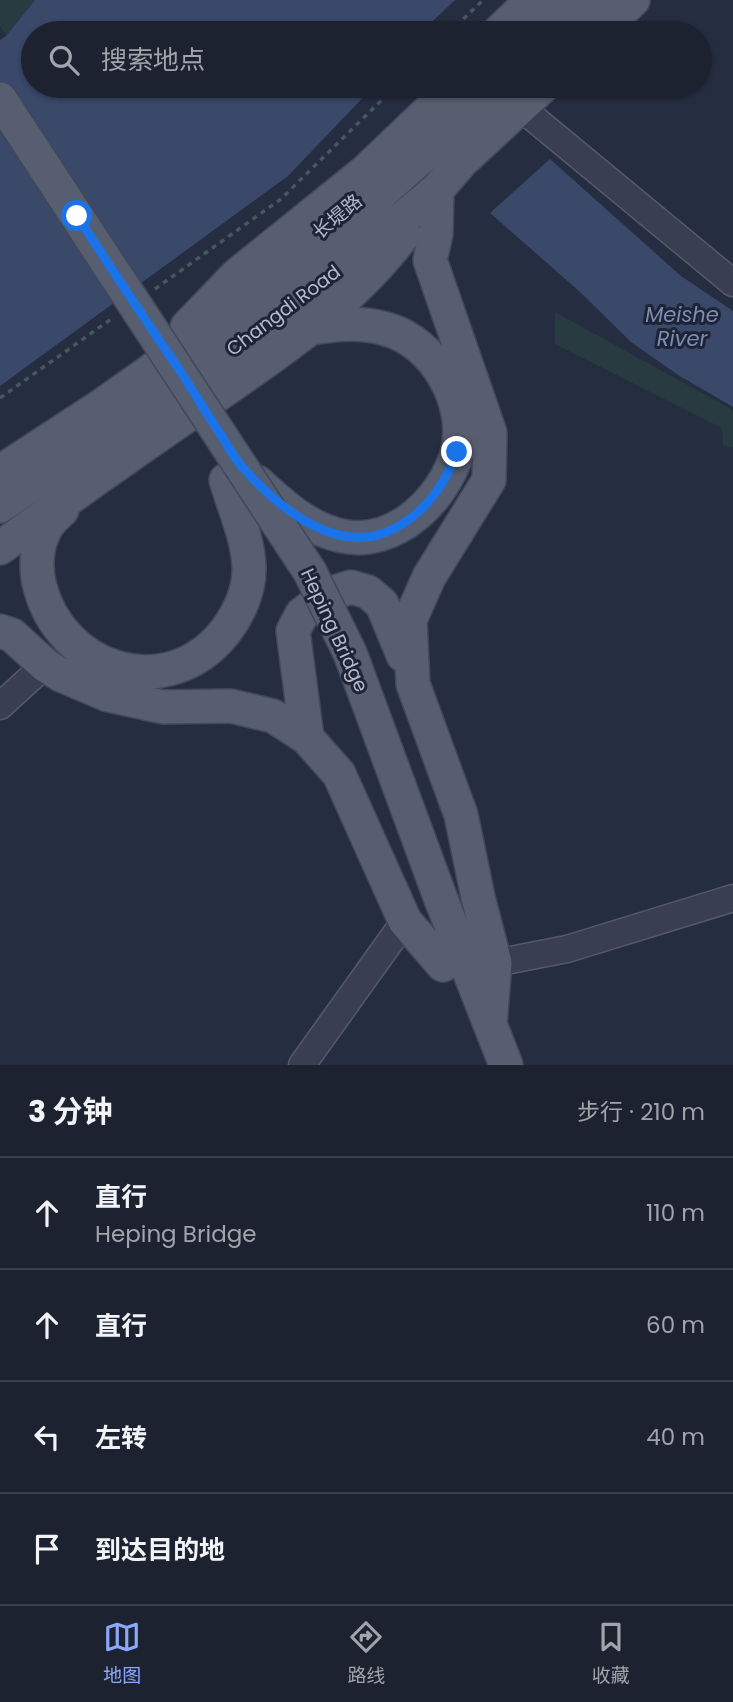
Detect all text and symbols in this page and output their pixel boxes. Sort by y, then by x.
search box [21,21,712,98]
icon: search [45,41,83,79]
text: 搜索地点 [101,42,205,78]
street label: 长堤路 [307,188,368,245]
route start [61,200,92,231]
street label: Changdi Road [221,258,346,362]
water label: Meishe River [645,300,719,353]
route end [441,436,472,467]
street label: Heping Bridge [294,564,375,696]
text: 3 分钟 [28,1090,113,1133]
text: 步行 · 210 m [577,1096,705,1128]
text: 直行 [95,1179,147,1215]
icon: ahead [28,1194,66,1232]
text: 110 m [646,1197,705,1229]
text: Heping Bridge [95,1218,256,1250]
icon: ahead [28,1306,66,1344]
text: 直行 [95,1308,147,1344]
text: 60 m [646,1309,705,1341]
icon: left [28,1418,66,1456]
text: 左转 [95,1420,147,1456]
text: 40 m [646,1421,705,1453]
icon: arrive [28,1530,66,1568]
text: 到达目的地 [95,1532,225,1568]
tab: 地图 [103,1618,141,1690]
tab: 路线 [347,1618,386,1690]
tab: 收藏 [592,1618,630,1690]

